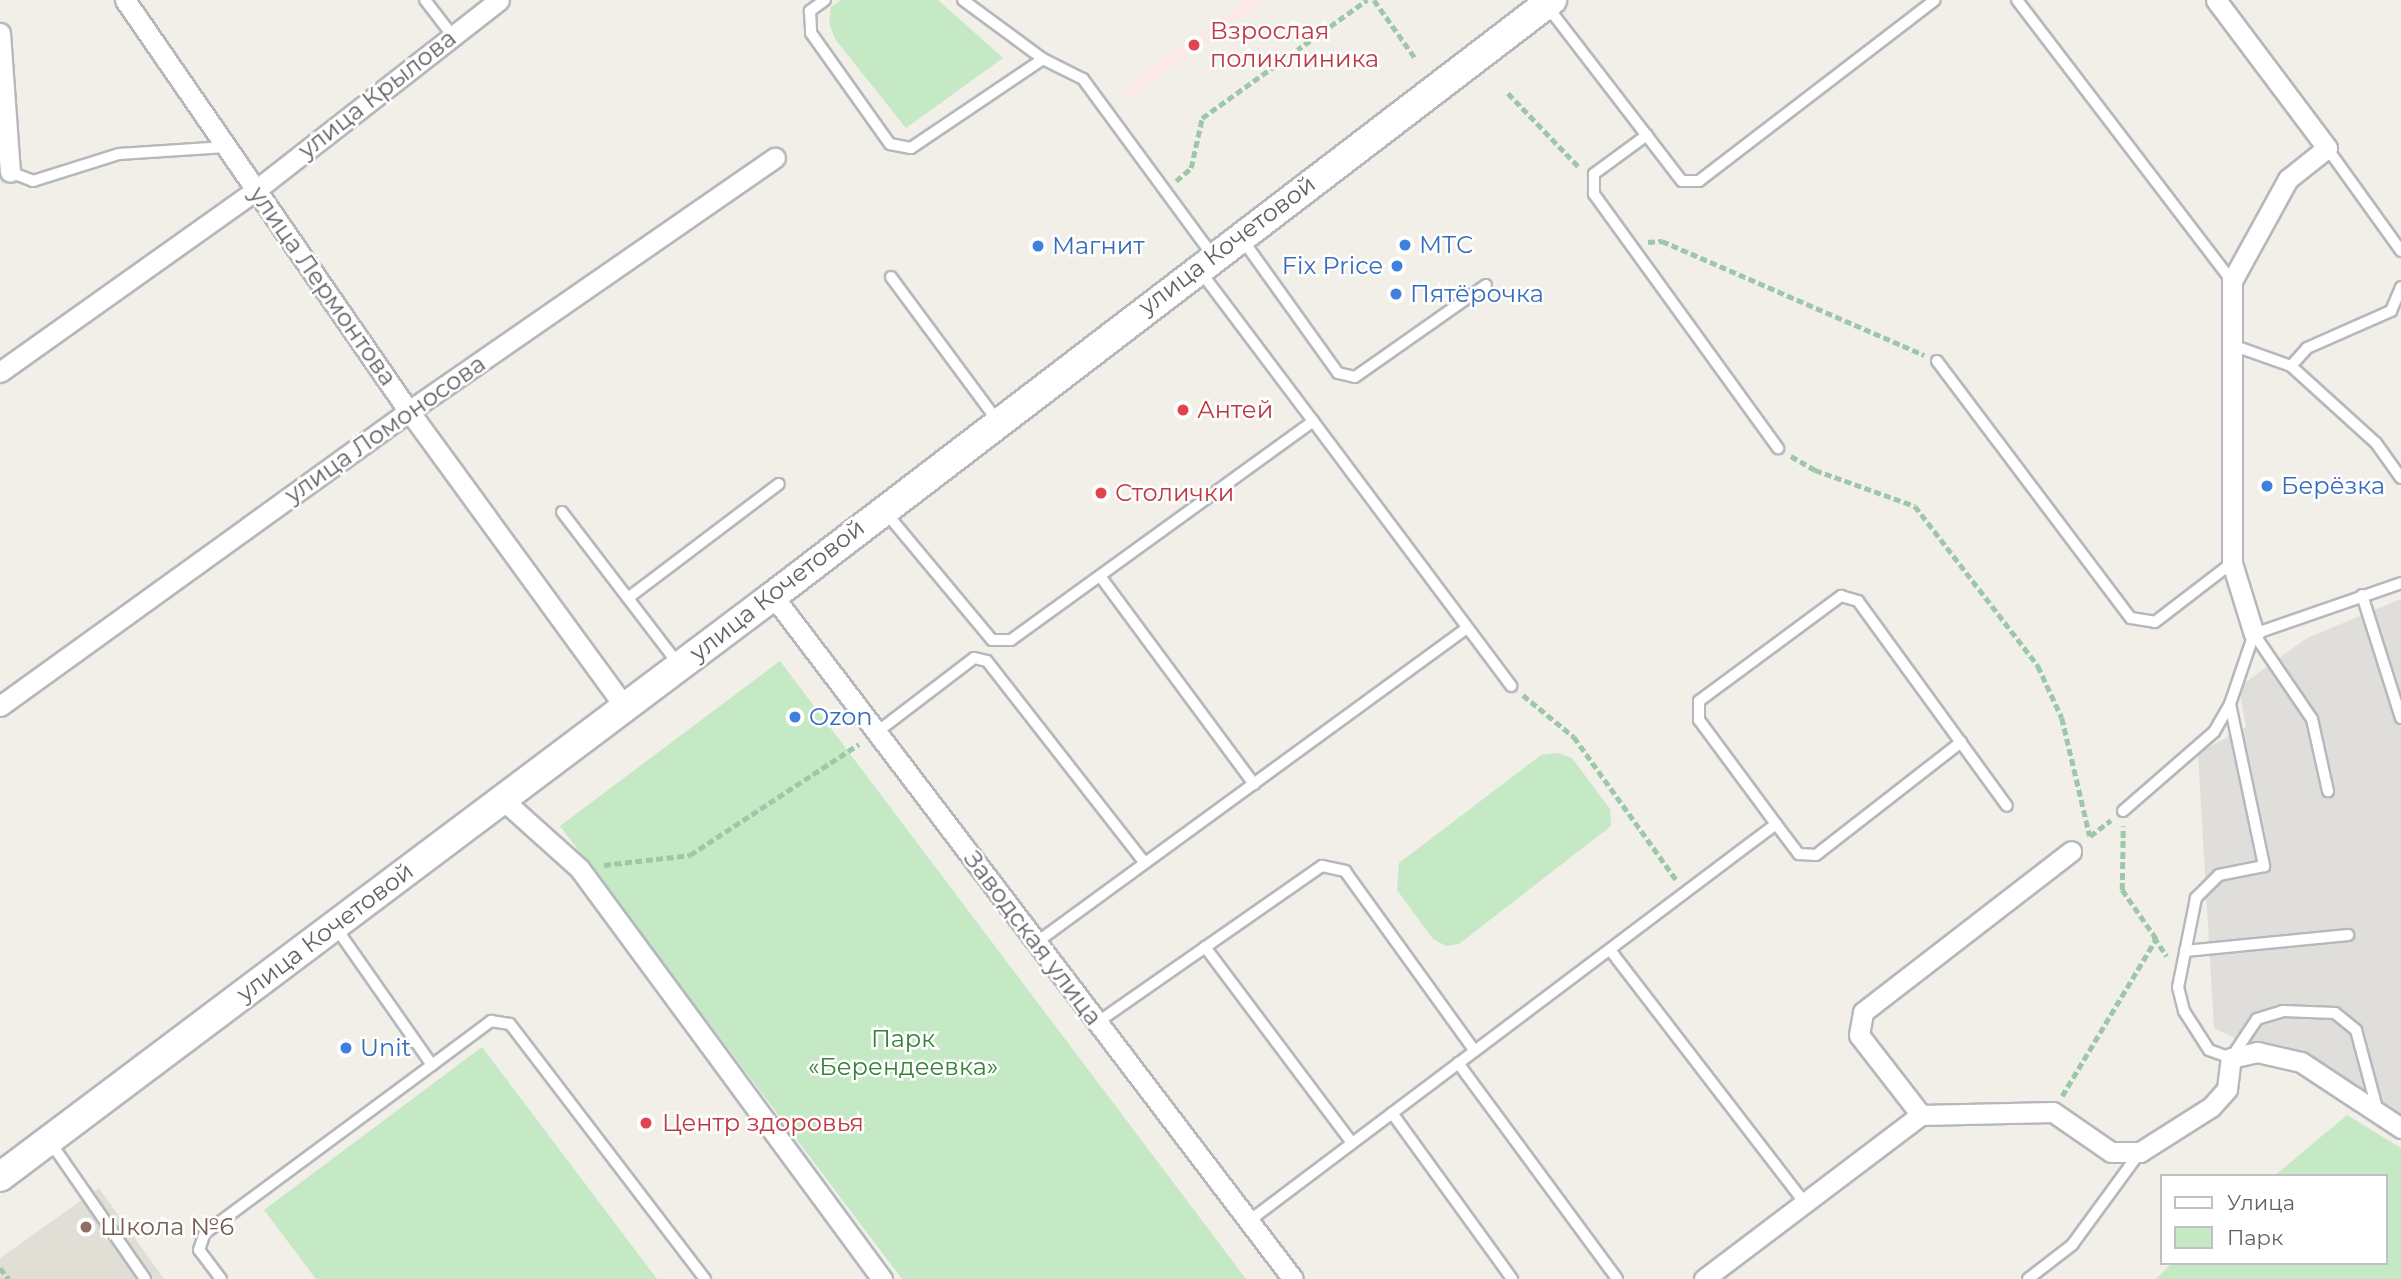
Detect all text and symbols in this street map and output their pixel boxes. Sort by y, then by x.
place label: Взрослая поликлиника [1210,17,1379,73]
street label: улица Крылова [292,24,462,164]
marker: Взрослая поликлиника [1184,35,1204,55]
street label: улица Кочетовой [1133,169,1321,321]
street label: улица Лермонтова [243,181,403,391]
place label: МТС [1419,231,1473,259]
place label: Магнит [1052,232,1145,260]
marker: МТС [1397,237,1413,253]
marker: Магнит [1030,238,1046,254]
place label: Fix Price [1282,252,1383,280]
marker: Fix Price [1389,258,1405,274]
place label: Пятёрочка [1410,280,1544,308]
marker: Пятёрочка [1388,286,1404,302]
street label: улица Ломоносова [279,349,491,509]
place label: Антей [1197,396,1273,424]
marker: Антей [1175,402,1191,418]
place label: Берёзка [2281,472,2385,500]
marker: Берёзка [2259,478,2275,494]
place label: Столички [1115,479,1234,507]
marker: Столички [1093,485,1109,501]
street label: улица Кочетовой [684,513,870,667]
place label: Ozon [809,703,872,731]
marker: Ozon [787,709,803,725]
street label: Заводская улица [958,845,1108,1031]
street label: улица Кочетовой [231,856,419,1008]
park label: Парк «Берендеевка» [808,1025,998,1081]
place label: Unit [360,1034,411,1062]
marker: Unit [338,1040,354,1056]
place label: Центр здоровья [662,1109,864,1137]
marker: Центр здоровья [636,1113,656,1133]
legend [2160,1174,2387,1265]
text: Улица [2227,1190,2295,1215]
place label: Школа №6 [100,1213,234,1241]
marker: Школа №6 [78,1219,94,1235]
text: Парк [2227,1225,2283,1250]

